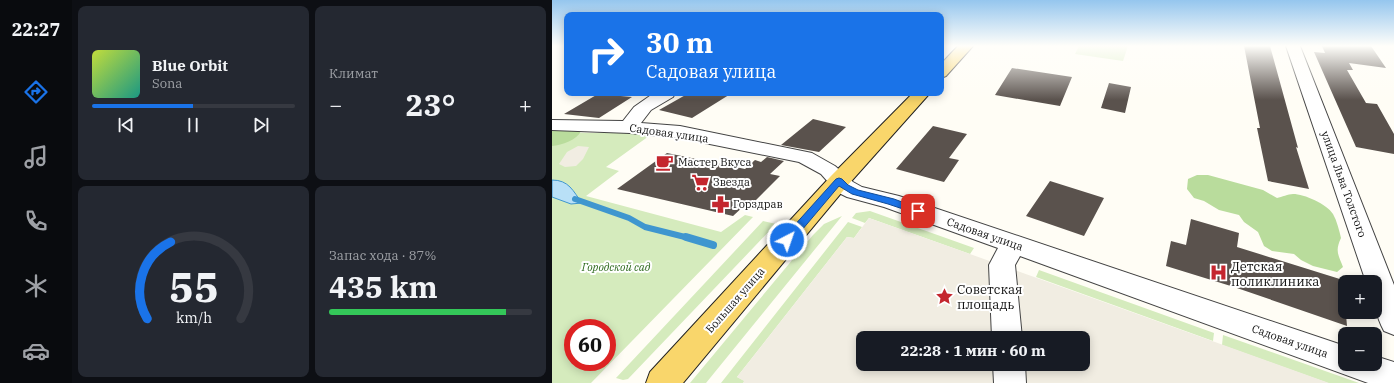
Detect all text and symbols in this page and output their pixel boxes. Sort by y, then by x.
text: 22:27 [12,18,60,41]
text: 30 m [646,24,713,61]
icon: right [580,28,632,80]
text: Blue Orbit [152,56,228,75]
text: Садовая улица [646,60,776,83]
text: Климат [329,65,378,82]
text: Sona [152,75,182,92]
icon: directions [22,78,50,106]
text: 23° [405,85,456,124]
text: − [329,90,342,119]
text: + [519,90,532,119]
icon: previous [115,114,137,136]
icon: pause [182,114,204,136]
icon: next [250,114,272,136]
street label: Садовая улица [629,121,709,145]
street label: улица Льва Толстого [1318,129,1370,239]
icon: music [22,143,50,171]
cafe icon: Мастер Вкуса [655,152,675,172]
place label: Мастер Вкуса [678,155,751,169]
supermarket icon: Звезда [690,172,710,192]
place label: Звезда [713,175,750,189]
pharmacy icon: Горздрав [710,194,730,214]
pin [901,194,935,228]
place label: Горздрав [733,197,783,211]
icon: arrive [907,200,929,222]
icon: phone [22,207,50,235]
street label: Садовая улица [945,214,1025,254]
position arrow [766,219,808,261]
text: Запас хода · 87% [329,247,436,264]
place label: Детская поликлиника [1231,258,1319,290]
text: 55 [169,259,218,313]
park label: Городской сад [581,260,651,274]
hospital icon: Детская поликлиника [1208,263,1228,283]
street label: Большая улица [703,264,767,336]
text: 435 km [329,267,438,306]
icon: climate [22,272,50,300]
map controls [1338,275,1382,371]
button: + [1338,275,1382,319]
place label: Советская площадь [957,281,1023,313]
place icon: Советская площадь [934,286,954,306]
text: km/h [175,308,212,327]
speed limit sign: 60 [564,319,616,371]
street label: Садовая улица [1250,321,1330,361]
button: − [1338,327,1382,371]
icon: car [22,337,50,365]
text: 22:28 · 1 мин · 60 m [900,341,1046,360]

